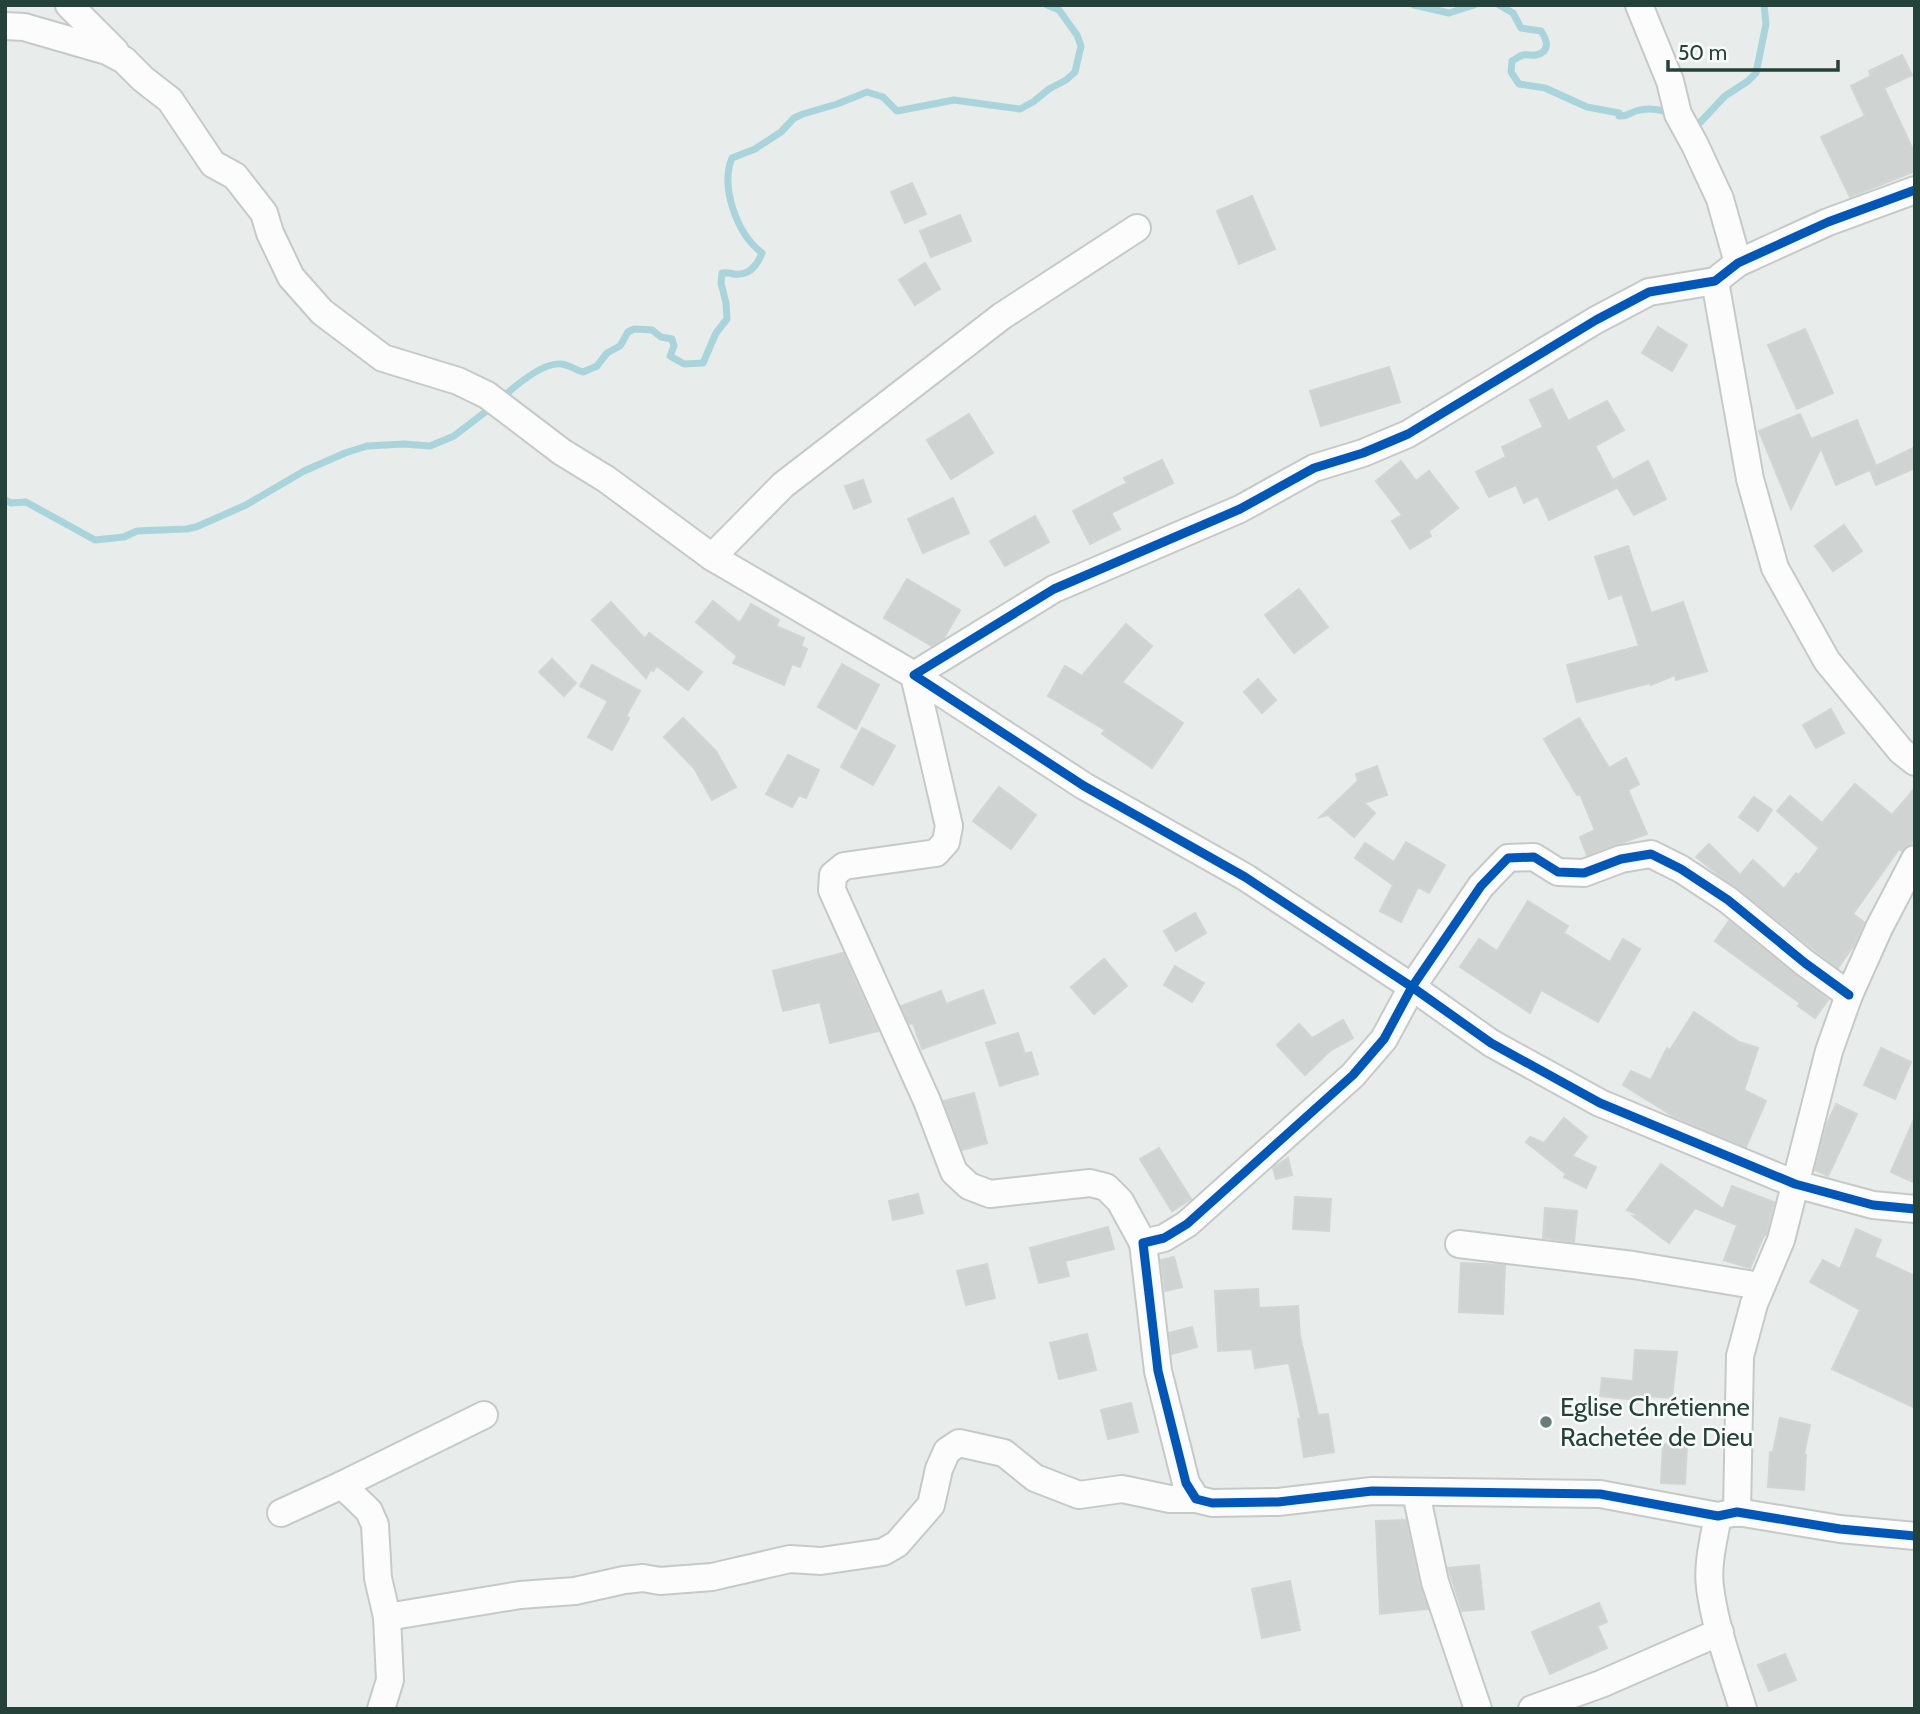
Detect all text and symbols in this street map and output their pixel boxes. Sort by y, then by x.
scale bar [1668,28,1838,72]
text: 50 m [1678,40,1727,65]
place label: Eglise Chrétienne Rachetée de Dieu [1560,1391,1753,1453]
marker: Eglise Chrétienne Rachetée de Dieu [1538,1414,1554,1430]

